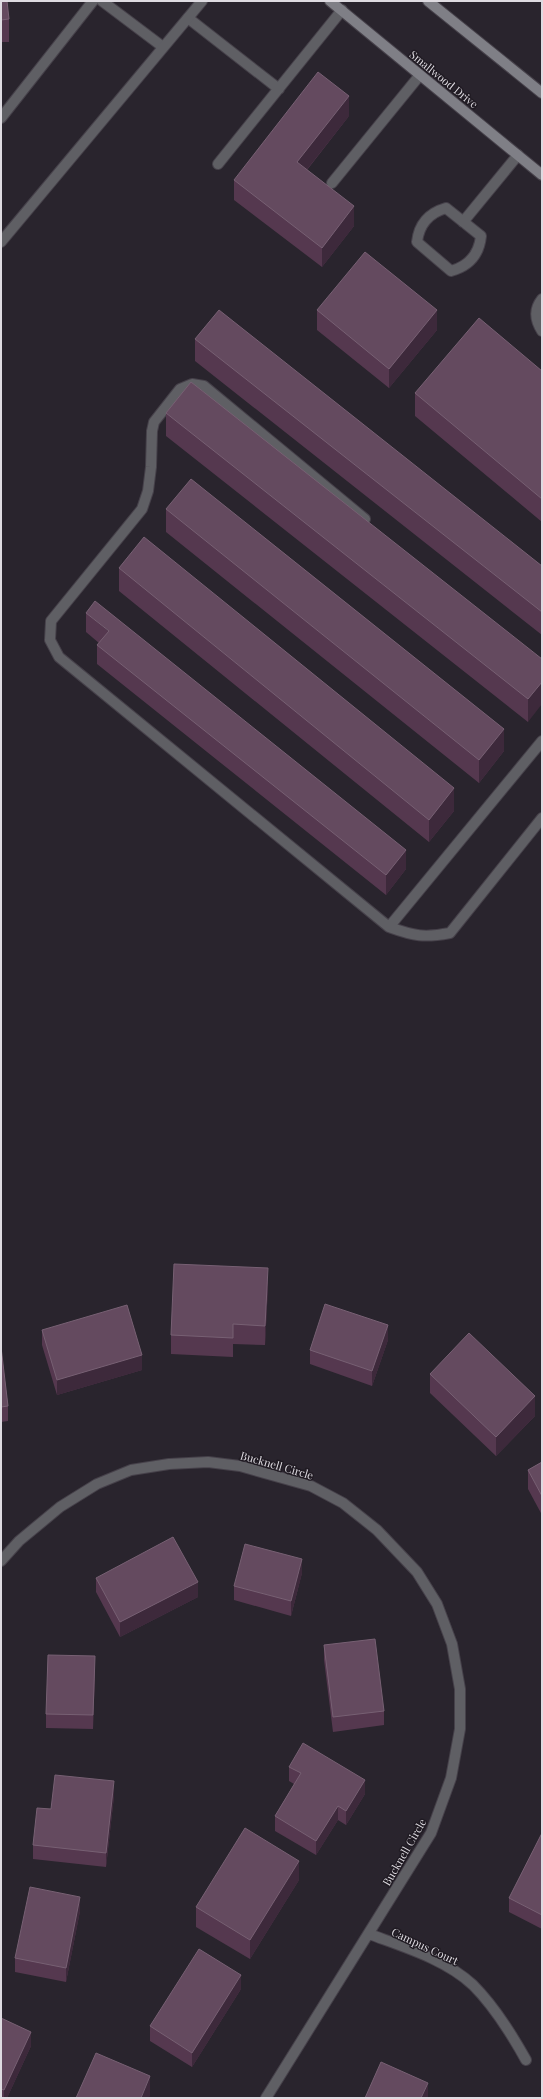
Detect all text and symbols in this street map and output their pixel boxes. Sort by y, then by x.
street label: Smallwood Drive [407,47,482,112]
street label: Bucknell Circle [239,1447,316,1483]
street label: Bucknell Circle [379,1815,430,1888]
street label: Campus Court [389,1924,461,1968]

